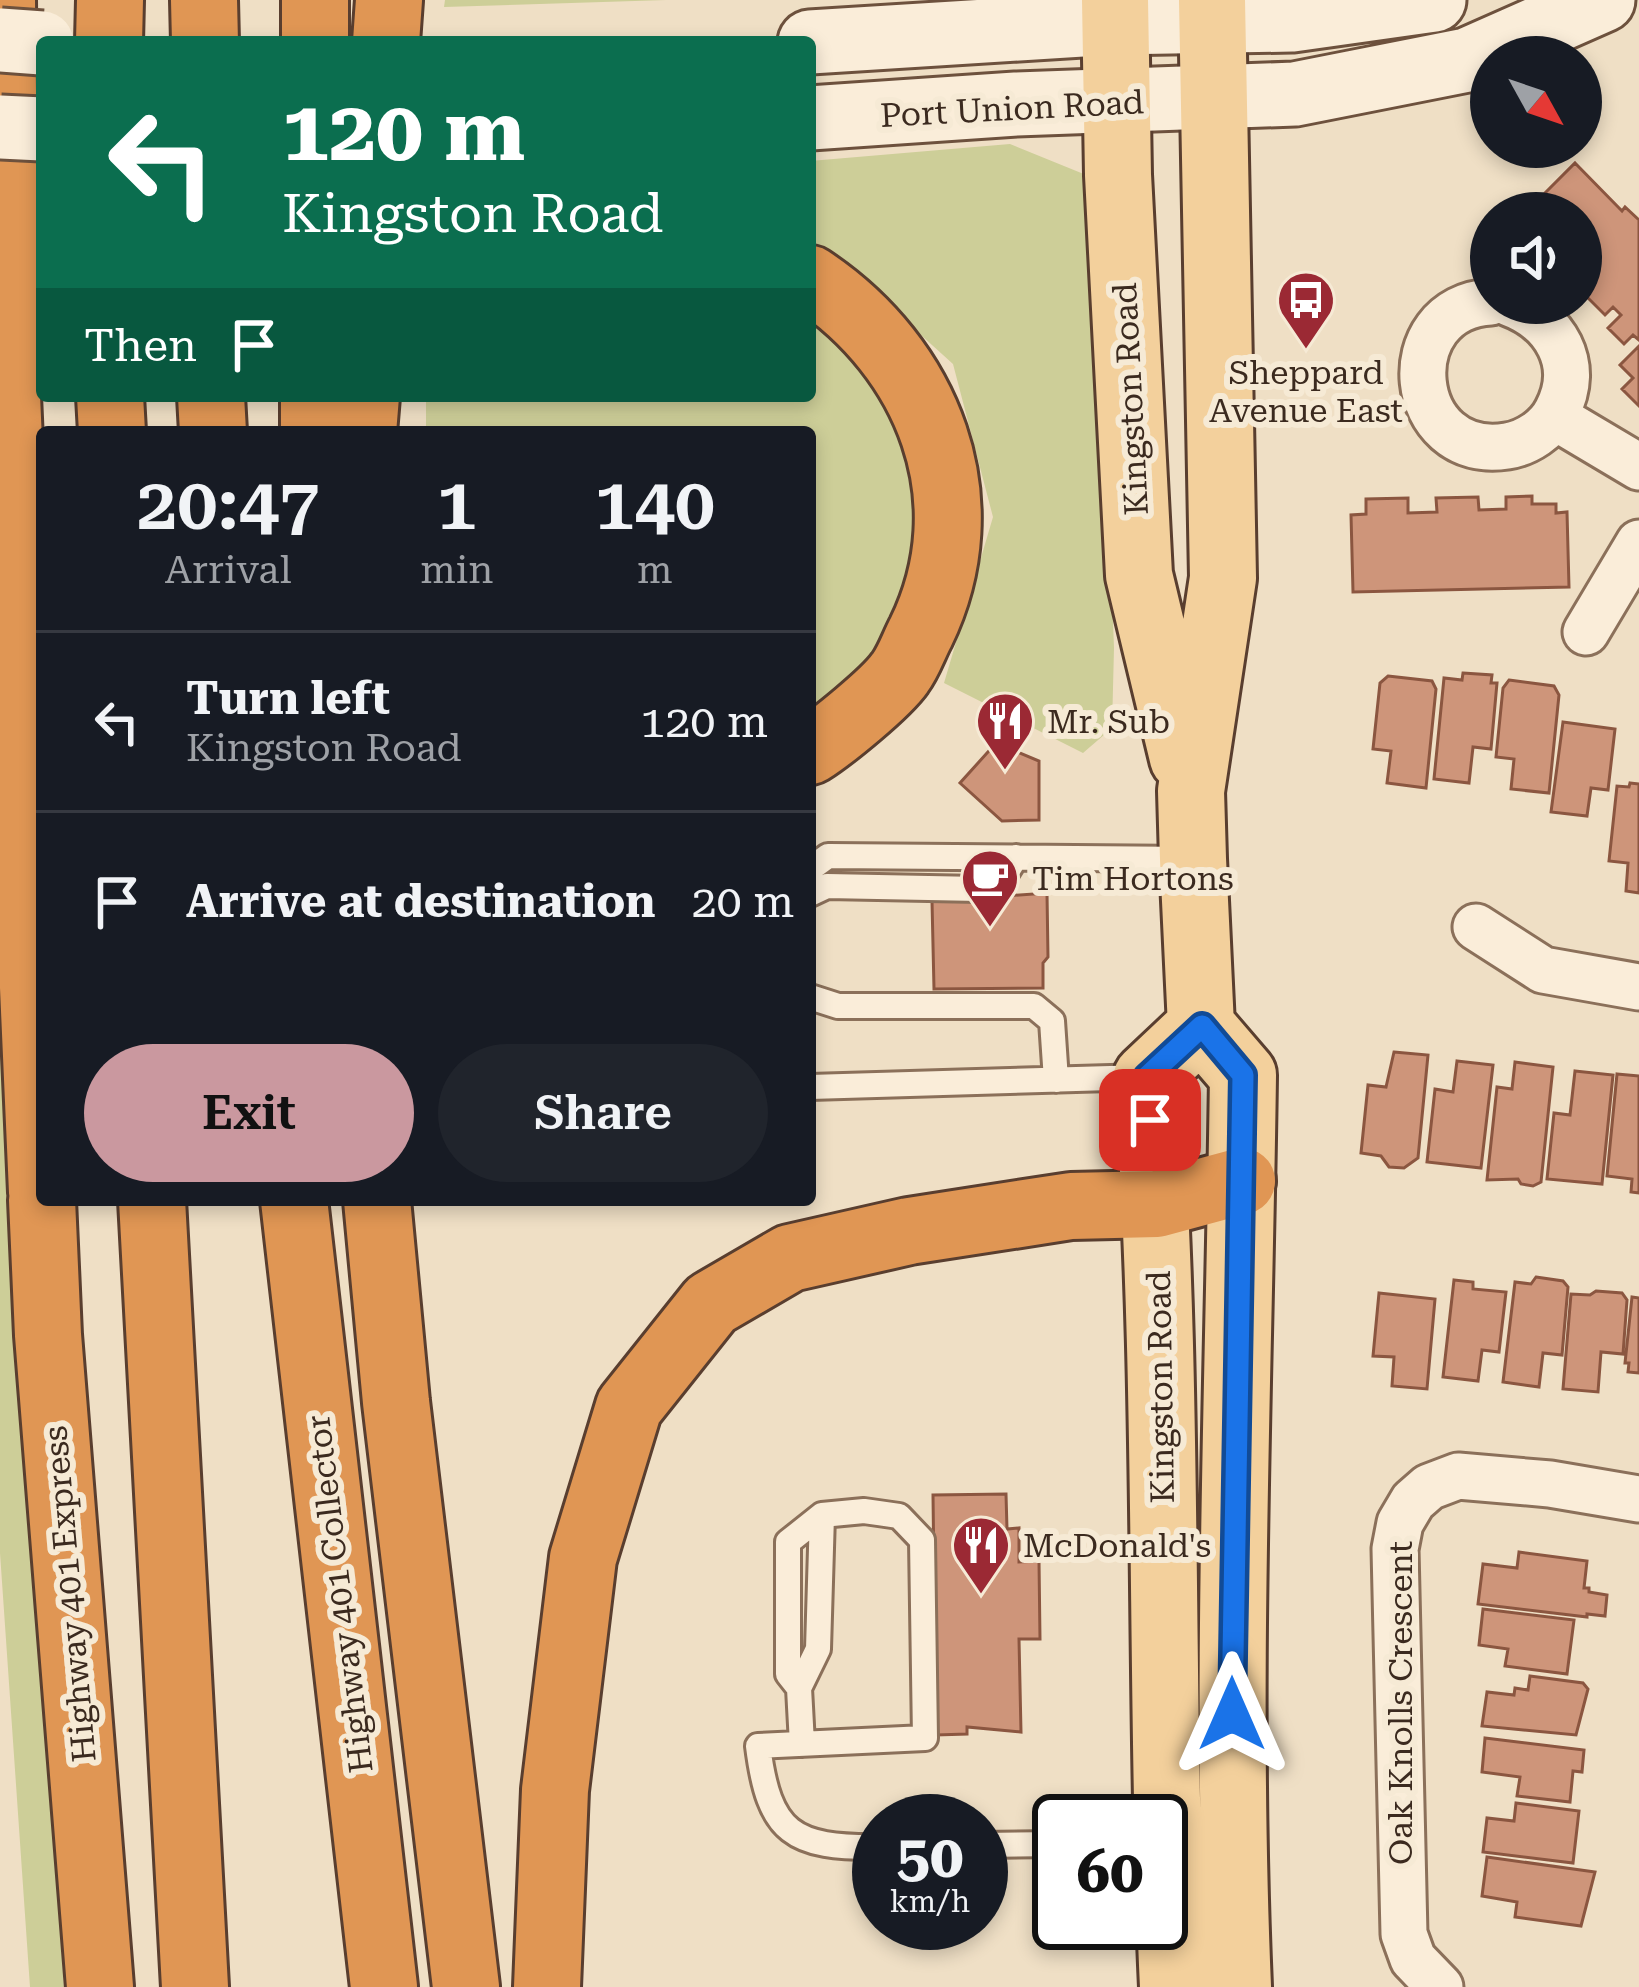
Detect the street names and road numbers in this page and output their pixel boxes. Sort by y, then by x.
street label: Port Union Road [879,82,1145,135]
street label: Kingston Road [1105,282,1156,516]
street label: Kingston Road [1139,1270,1182,1504]
street label: Highway 401 Collector [298,1413,381,1775]
street label: Highway 401 Express [35,1424,104,1764]
street label: Oak Knolls Crescent [1381,1541,1420,1865]

